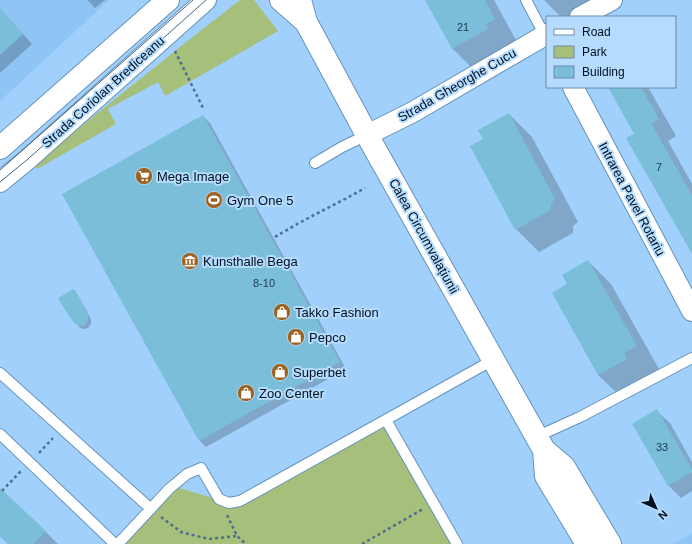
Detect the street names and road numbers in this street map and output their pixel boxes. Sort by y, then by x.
street label: Strada Coriolan Brediceanu [39,33,167,151]
street label: Strada Gheorghe Cucu [395,45,519,125]
street label: Intrarea Pavel Rotariu [596,140,668,258]
street label: Calea Circumvalațiunii [386,176,462,296]

